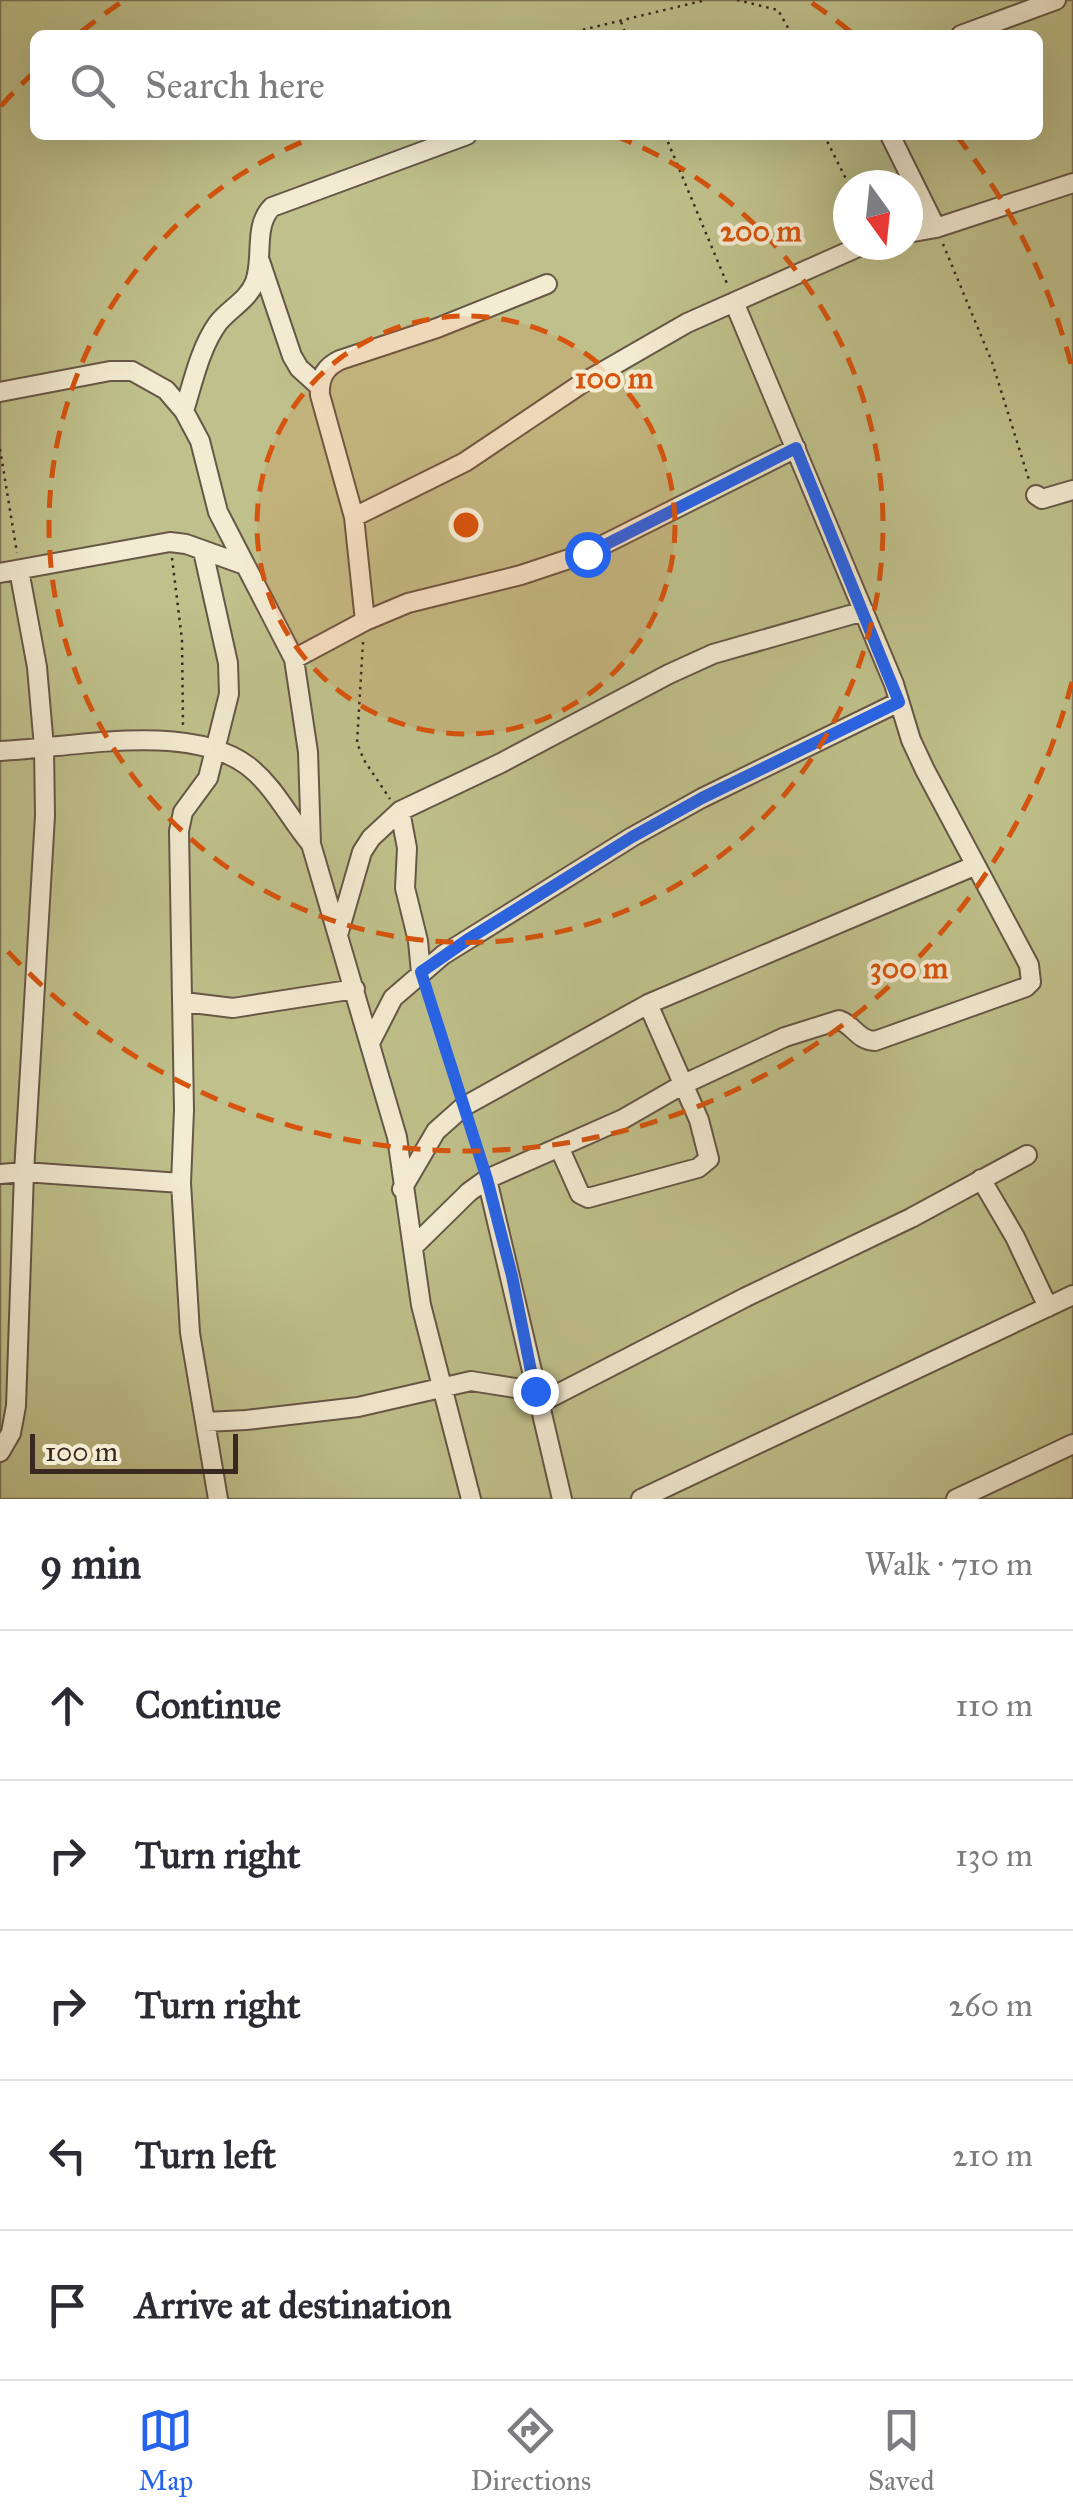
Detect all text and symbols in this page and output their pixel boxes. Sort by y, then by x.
search box [30,30,1043,140]
icon: search [65,58,120,113]
text: Search here [145,62,325,108]
north arrow [833,170,923,260]
text: 200 m [720,213,802,249]
text: 100 m [575,360,654,396]
centre of rings [448,507,484,543]
route start [565,532,611,578]
text: 300 m [870,950,949,986]
route end [513,1369,559,1415]
scale bar [30,1429,238,1474]
text: 100 m [45,1434,118,1469]
text: 9 min [40,1538,141,1590]
text: Walk · 710 m [864,1545,1033,1584]
icon: ahead [40,1678,95,1733]
text: Continue [135,1682,281,1728]
text: 110 m [955,1686,1033,1725]
icon: right [40,1828,95,1883]
text: Turn right [135,1832,301,1878]
text: 130 m [955,1836,1033,1875]
icon: right [40,1978,95,2033]
text: Turn right [135,1982,301,2028]
text: 260 m [948,1986,1033,2025]
icon: left [40,2128,95,2183]
text: Turn left [135,2132,276,2178]
text: 210 m [952,2136,1033,2175]
icon: arrive [40,2278,95,2333]
text: Arrive at destination [135,2282,452,2328]
tab: Map [138,2403,193,2498]
tab: Directions [470,2403,591,2498]
tab: Saved [868,2403,935,2498]

